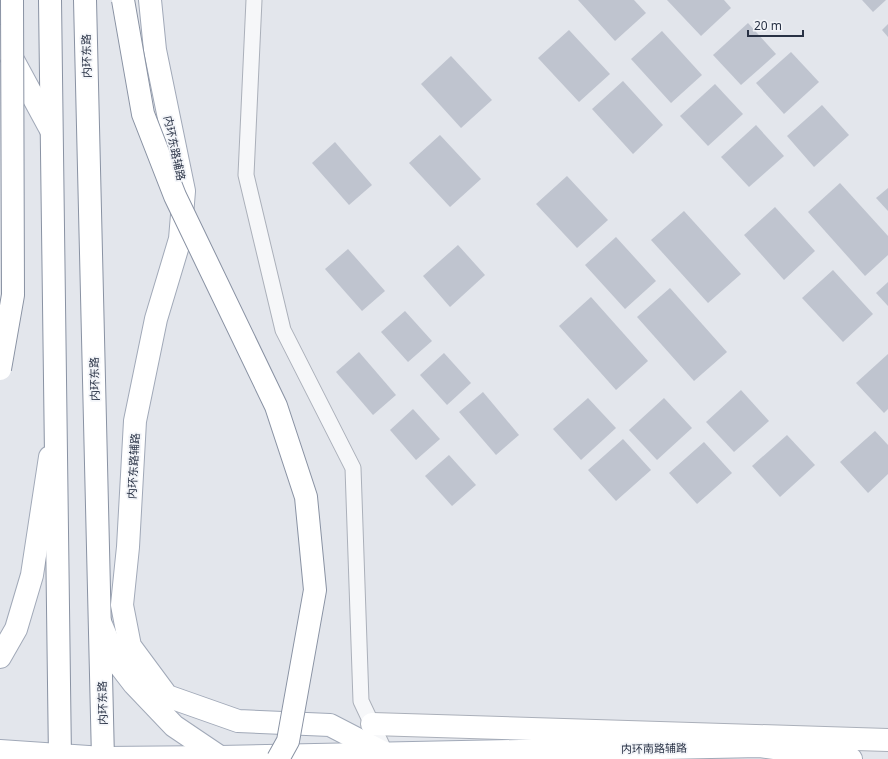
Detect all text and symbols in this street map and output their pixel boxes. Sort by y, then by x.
scale bar [748,12,803,38]
text: 20 m [754,17,782,34]
street label: 内环东路 [78,34,94,78]
street label: 内环东路辅路 [161,114,189,182]
street label: 内环东路 [86,357,102,401]
street label: 内环东路辅路 [124,433,142,499]
street label: 内环东路 [94,681,110,725]
street label: 内环南路辅路 [621,740,687,756]

